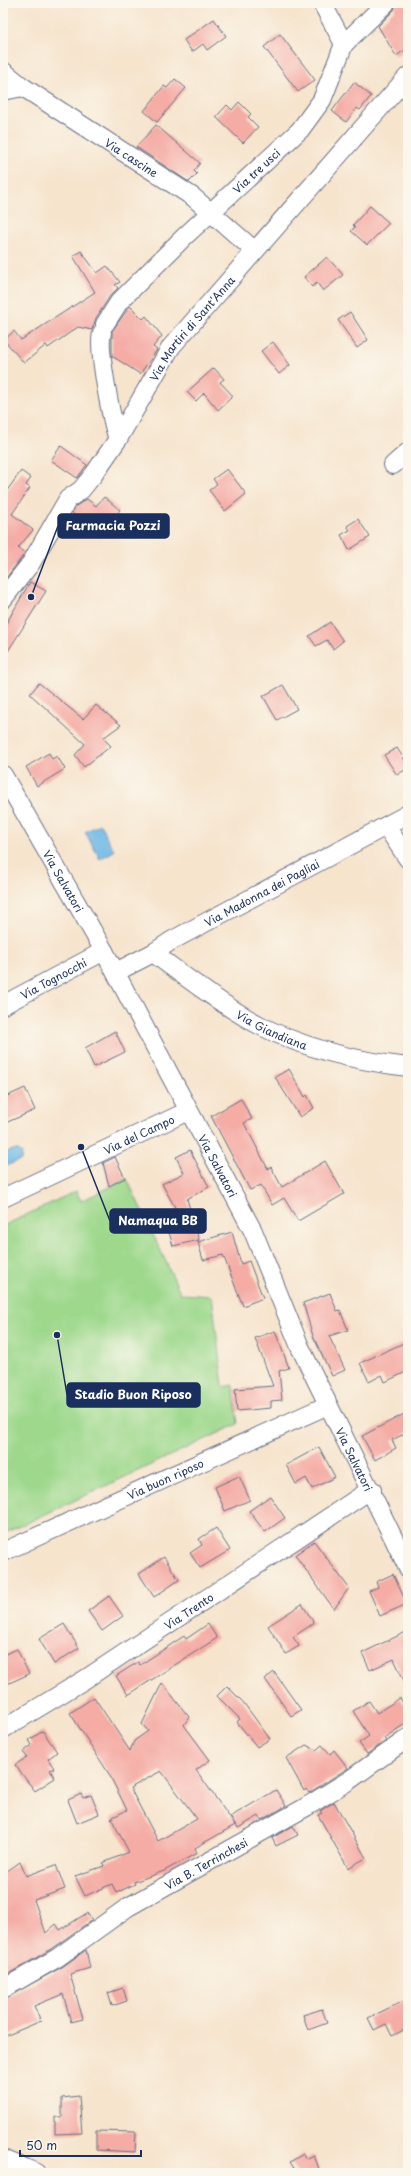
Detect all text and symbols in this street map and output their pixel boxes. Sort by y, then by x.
street label: Via cascine [102,134,162,181]
street label: Via tre usci [228,144,284,197]
street label: Via Martiri di Sant'Anna [145,272,238,384]
callout: Farmacia Pozzi [58,514,169,538]
text: Farmacia Pozzi [66,516,161,534]
street label: Via Salvatori [39,847,88,915]
street label: Via Madonna dei Pagliai [201,855,322,930]
street label: Via Tognocchi [17,953,89,1003]
street label: Via Giandiana [233,1005,310,1053]
street label: Via del Campo [100,1110,177,1158]
street label: Via Salvatori [194,1131,242,1200]
callout: Namaqua BB [110,1209,206,1233]
text: Namaqua BB [118,1211,198,1229]
callout: Stadio Buon Riposo [67,1383,200,1407]
text: Stadio Buon Riposo [74,1385,192,1403]
street label: Via Salvatori [332,1424,378,1494]
street label: Via buon riposo [124,1454,206,1503]
street label: Via Trento [160,1588,216,1633]
street label: Via B. Terrinchesi [161,1833,250,1893]
scale bar [20,2132,141,2158]
text: 50 m [26,2136,57,2154]

